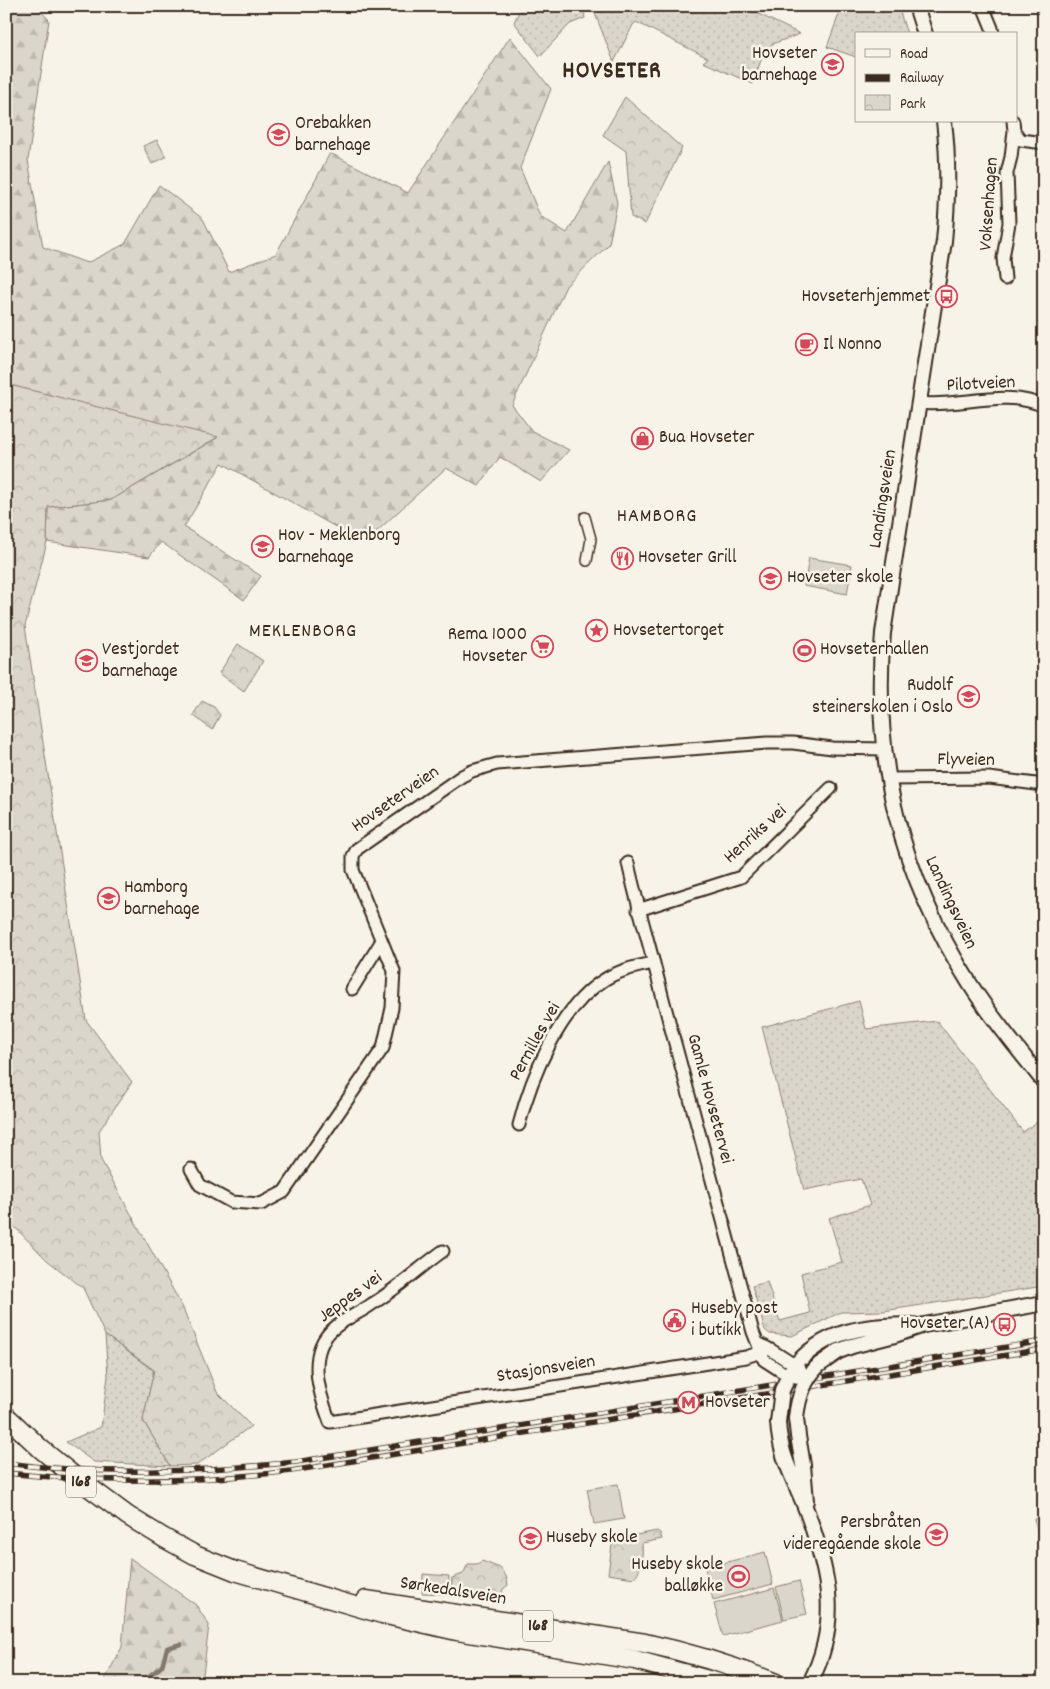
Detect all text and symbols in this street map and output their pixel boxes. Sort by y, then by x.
legend [855,32,1018,122]
place label: Hovseter barnehage [741,41,817,90]
text: Road [900,44,928,66]
school or university icon: Hovseter barnehage [821,53,845,77]
district label: HOVSETER [562,55,662,89]
text: Railway [900,68,944,90]
text: Park [900,94,926,116]
place label: Orebakken barnehage [295,111,371,160]
school or university icon: Orebakken barnehage [267,123,291,147]
street label: Voksenhagen [973,156,1007,252]
place label: Hovseterhjemmet [802,284,930,311]
bus stop icon: Hovseterhjemmet [934,285,958,309]
place label: Il Nonno [823,332,882,359]
cafe icon: Il Nonno [795,333,819,357]
street label: Pilotveien [946,370,1016,400]
place label: Bua Hovseter [659,425,754,452]
shop icon: Bua Hovseter [631,426,655,450]
street label: Landingsveien [863,448,905,550]
district label: HAMBORG [617,503,697,531]
place label: Hov - Meklenborg barnehage [278,523,400,572]
school or university icon: Hov - Meklenborg barnehage [250,535,274,559]
place label: Hovseter Grill [638,545,737,572]
restaurant icon: Hovseter Grill [610,546,634,570]
place label: Hovseter skole [787,565,893,592]
school or university icon: Hovseter skole [759,566,783,590]
district label: MEKLENBORG [249,618,357,646]
place label: Hovsetertorget [613,618,724,645]
place icon: Hovsetertorget [585,619,609,643]
place label: Rema 1000 Hovseter [448,622,527,671]
supermarket icon: Rema 1000 Hovseter [531,634,555,658]
place label: Vestjordet barnehage [102,637,179,686]
place label: Hovseterhallen [820,637,929,664]
sports icon: Hovseterhallen [792,638,816,662]
school or university icon: Vestjordet barnehage [74,649,98,673]
place label: Rudolf steinerskolen i Oslo [812,673,954,722]
school or university icon: Rudolf steinerskolen i Oslo [957,685,981,709]
street label: Flyveien [937,747,995,775]
street label: Hovseterveien [347,760,445,840]
street label: Henriks vei [718,799,794,871]
street label: Landingsveien [917,852,983,954]
place label: Hamborg barnehage [124,875,200,924]
school or university icon: Hamborg barnehage [96,887,120,911]
street label: Pernilles vei [503,997,569,1086]
street label: Gamle Hovsetervei [679,1031,739,1167]
street label: Jeppes vei [313,1265,389,1330]
place label: Huseby post i butikk [691,1296,778,1345]
public building icon: Huseby post i butikk [663,1308,687,1332]
place label: Hovseter (A) [900,1311,989,1338]
bus stop icon: Hovseter (A) [993,1312,1017,1336]
street label: Stasjonsveien [495,1349,597,1391]
place label: Hovseter [705,1390,770,1417]
metro station icon: Hovseter [677,1391,701,1415]
road number: 168 [66,1466,96,1498]
place label: Persbråten videregående skole [783,1510,921,1559]
school or university icon: Persbråten videregående skole [925,1522,949,1546]
place label: Huseby skole [546,1525,638,1552]
school or university icon: Huseby skole [518,1526,542,1550]
place label: Huseby skole balløkke [631,1552,723,1601]
sports icon: Huseby skole balløkke [727,1564,751,1588]
street label: Sørkedalsveien [398,1570,508,1614]
road number: 168 [523,1610,553,1642]

